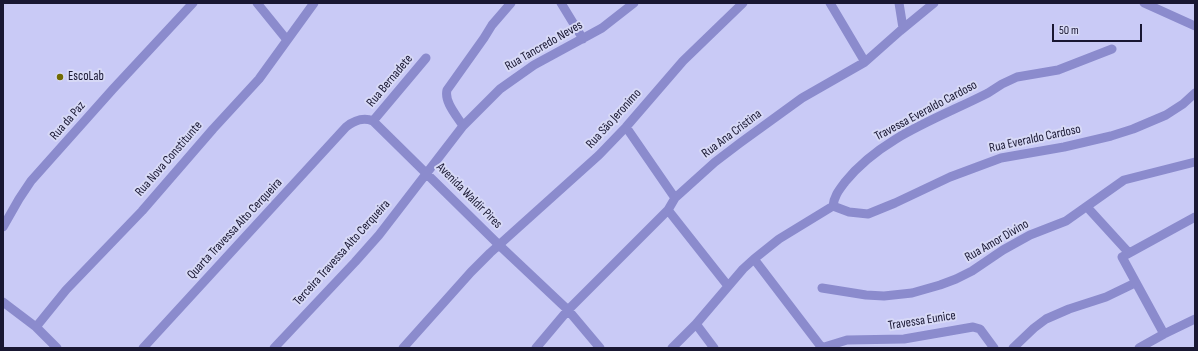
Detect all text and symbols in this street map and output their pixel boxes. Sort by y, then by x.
scale bar [1054,16,1144,42]
street label: Rua Tancredo Neves [503,18,585,74]
text: 50 m [1059,23,1079,38]
street label: Rua Bernadete [364,52,416,110]
place label: EscoLab [68,69,104,85]
marker: EscoLab [55,72,65,82]
street label: Travessa Everaldo Cardoso [872,77,980,145]
street label: Rua São Jeronimo [583,86,645,152]
street label: Rua da Paz [47,99,89,143]
street label: Rua Ana Cristina [699,106,765,162]
street label: Rua Nova Constitunte [132,118,206,200]
street label: Rua Everaldo Cardoso [988,122,1082,156]
street label: Avenida Waldir Pires [433,160,505,232]
street label: Quarta Travessa Alto Cerqueira [184,175,286,283]
street label: Terceira Travessa Alto Cerqueira [290,197,394,309]
street label: Rua Amor Divino [962,216,1032,266]
street label: Travessa Eunice [887,308,957,334]

